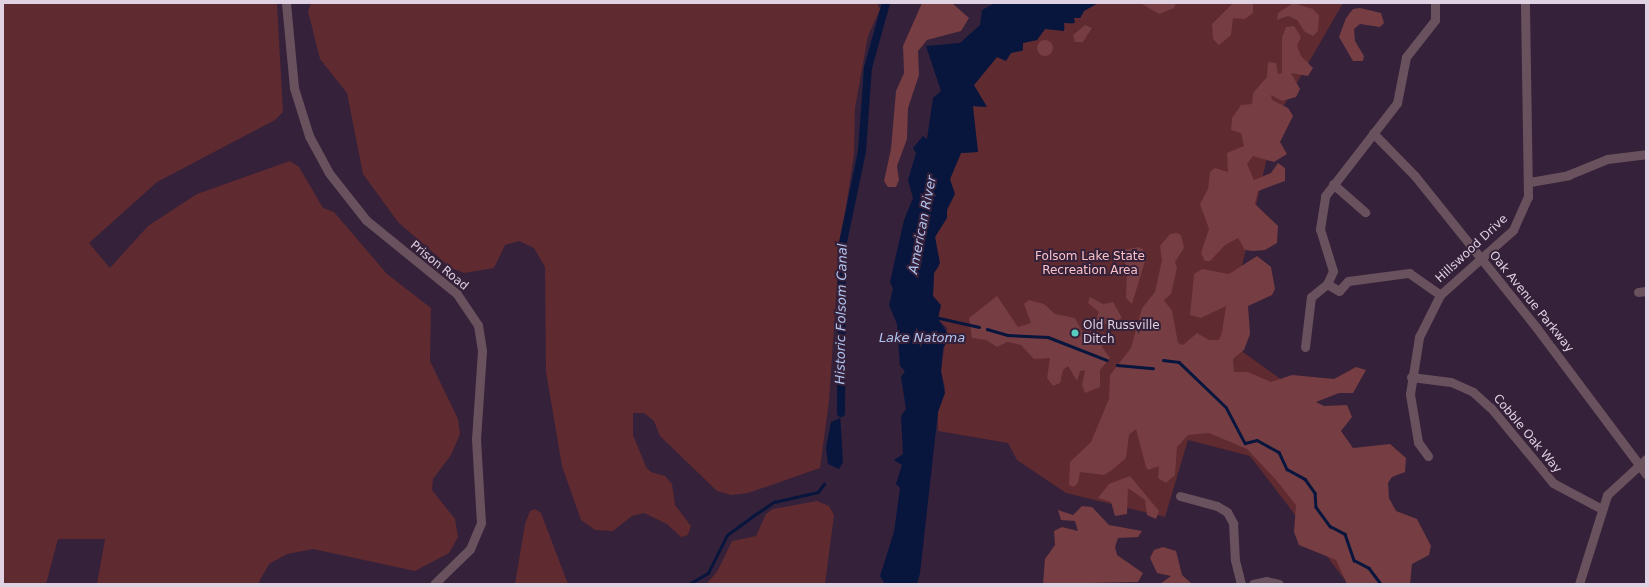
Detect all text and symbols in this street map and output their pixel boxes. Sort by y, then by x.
water label: American River [906,175,940,275]
street label: Hillswood Drive [1433,212,1511,286]
street label: Prison Road [407,238,471,294]
water label: Historic Folsom Canal [833,243,851,385]
street label: Oak Avenue Parkway [1486,248,1576,356]
park label: Folsom Lake State Recreation Area [1035,250,1145,278]
place label: Old Russville Ditch [1083,319,1160,347]
marker: Old Russville Ditch [1070,328,1080,338]
water label: Lake Natoma [879,330,965,346]
street label: Cobble Oak Way [1490,392,1564,476]

